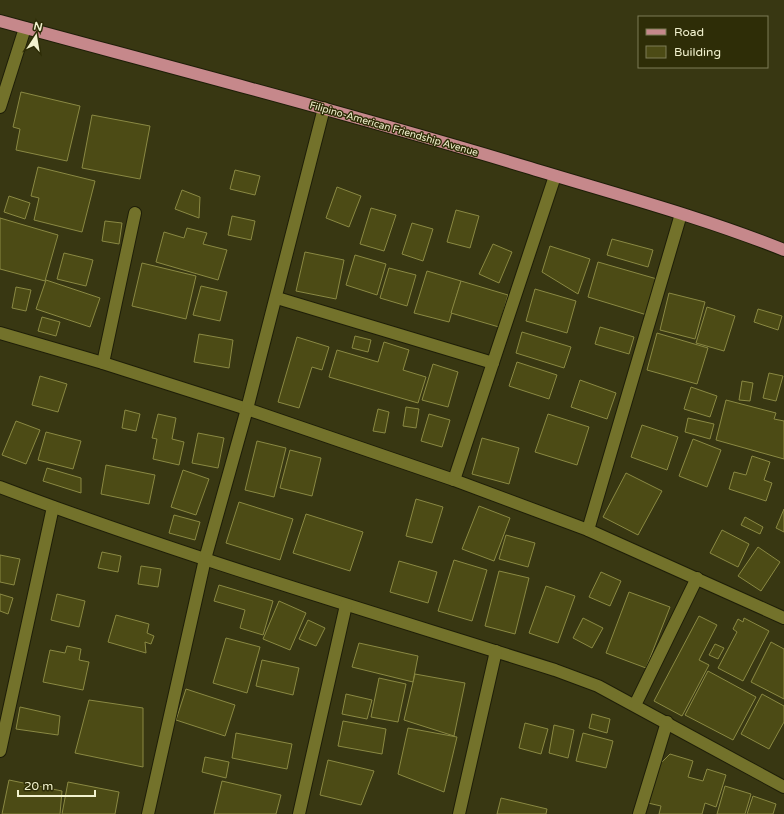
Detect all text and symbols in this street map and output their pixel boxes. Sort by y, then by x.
north arrow [16,16,56,56]
legend [638,16,768,68]
text: N [32,19,44,34]
text: Road [674,25,704,39]
text: Building [674,45,721,59]
street label: Filipino-American Friendship Avenue [308,99,480,159]
scale bar [18,772,95,798]
text: 20 m [24,779,53,793]

